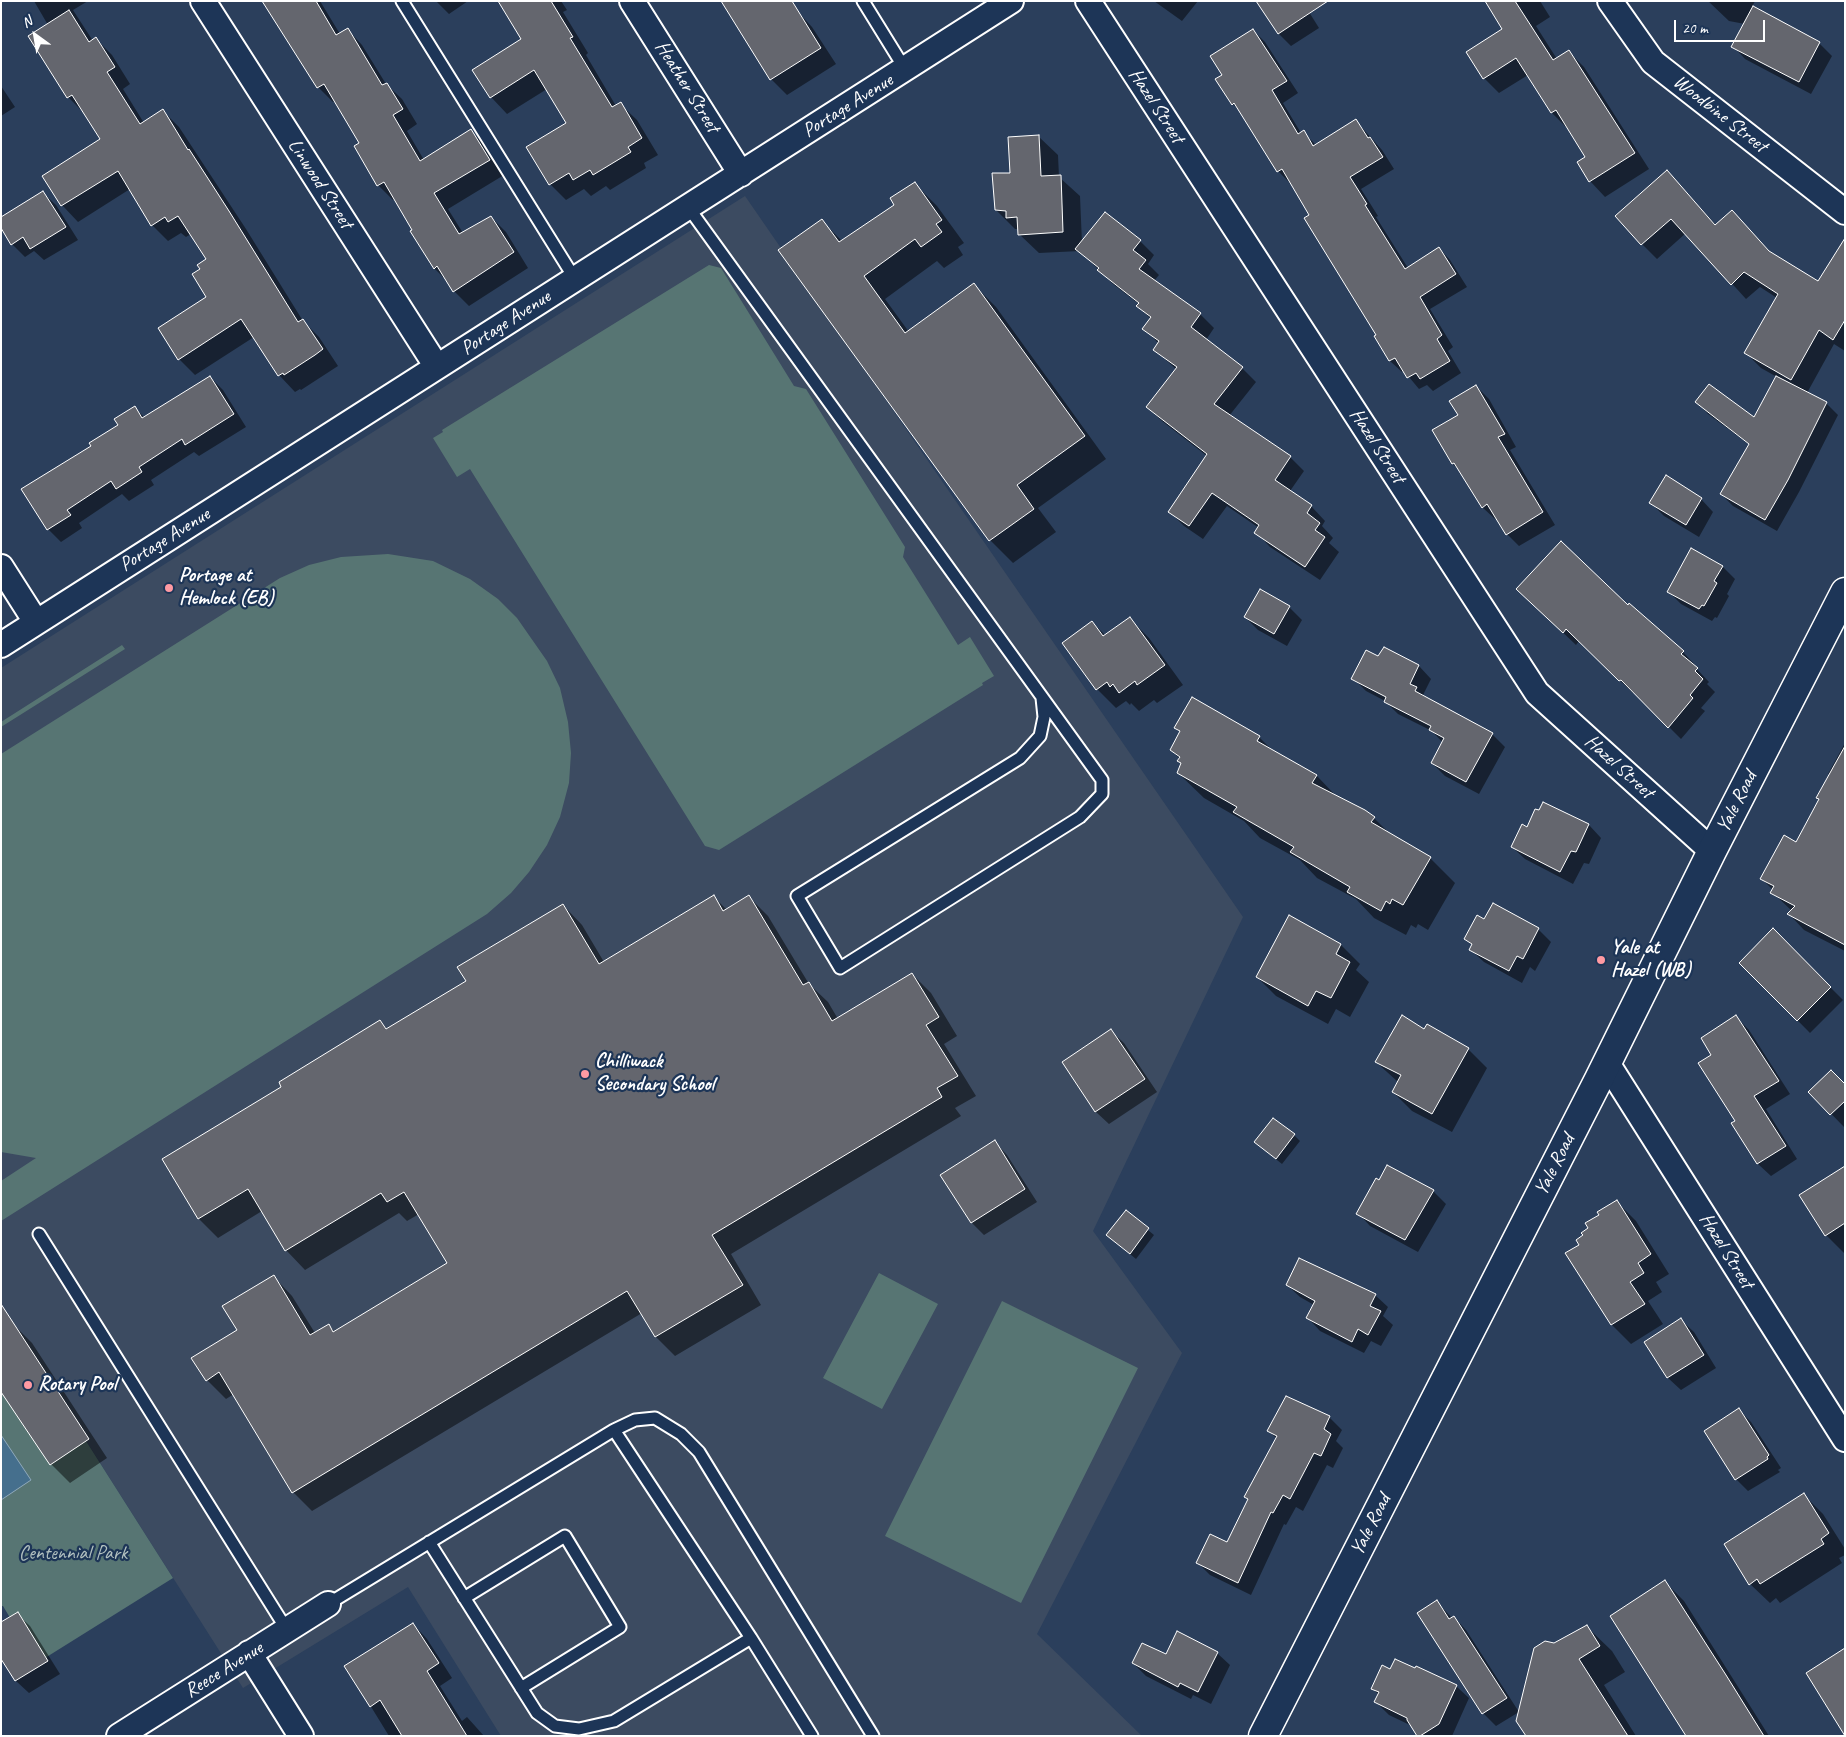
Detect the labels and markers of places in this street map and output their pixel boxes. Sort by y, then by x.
place label: Portage at Hemlock (EB) [179,564,274,611]
marker: Portage at Hemlock (EB) [163,582,175,594]
place label: Yale at Hazel (WB) [1611,936,1691,983]
marker: Yale at Hazel (WB) [1595,954,1607,966]
place label: Chilliwack Secondary School [595,1050,714,1097]
marker: Chilliwack Secondary School [579,1068,591,1080]
place label: Rotary Pool [38,1373,116,1397]
marker: Rotary Pool [22,1379,34,1391]

